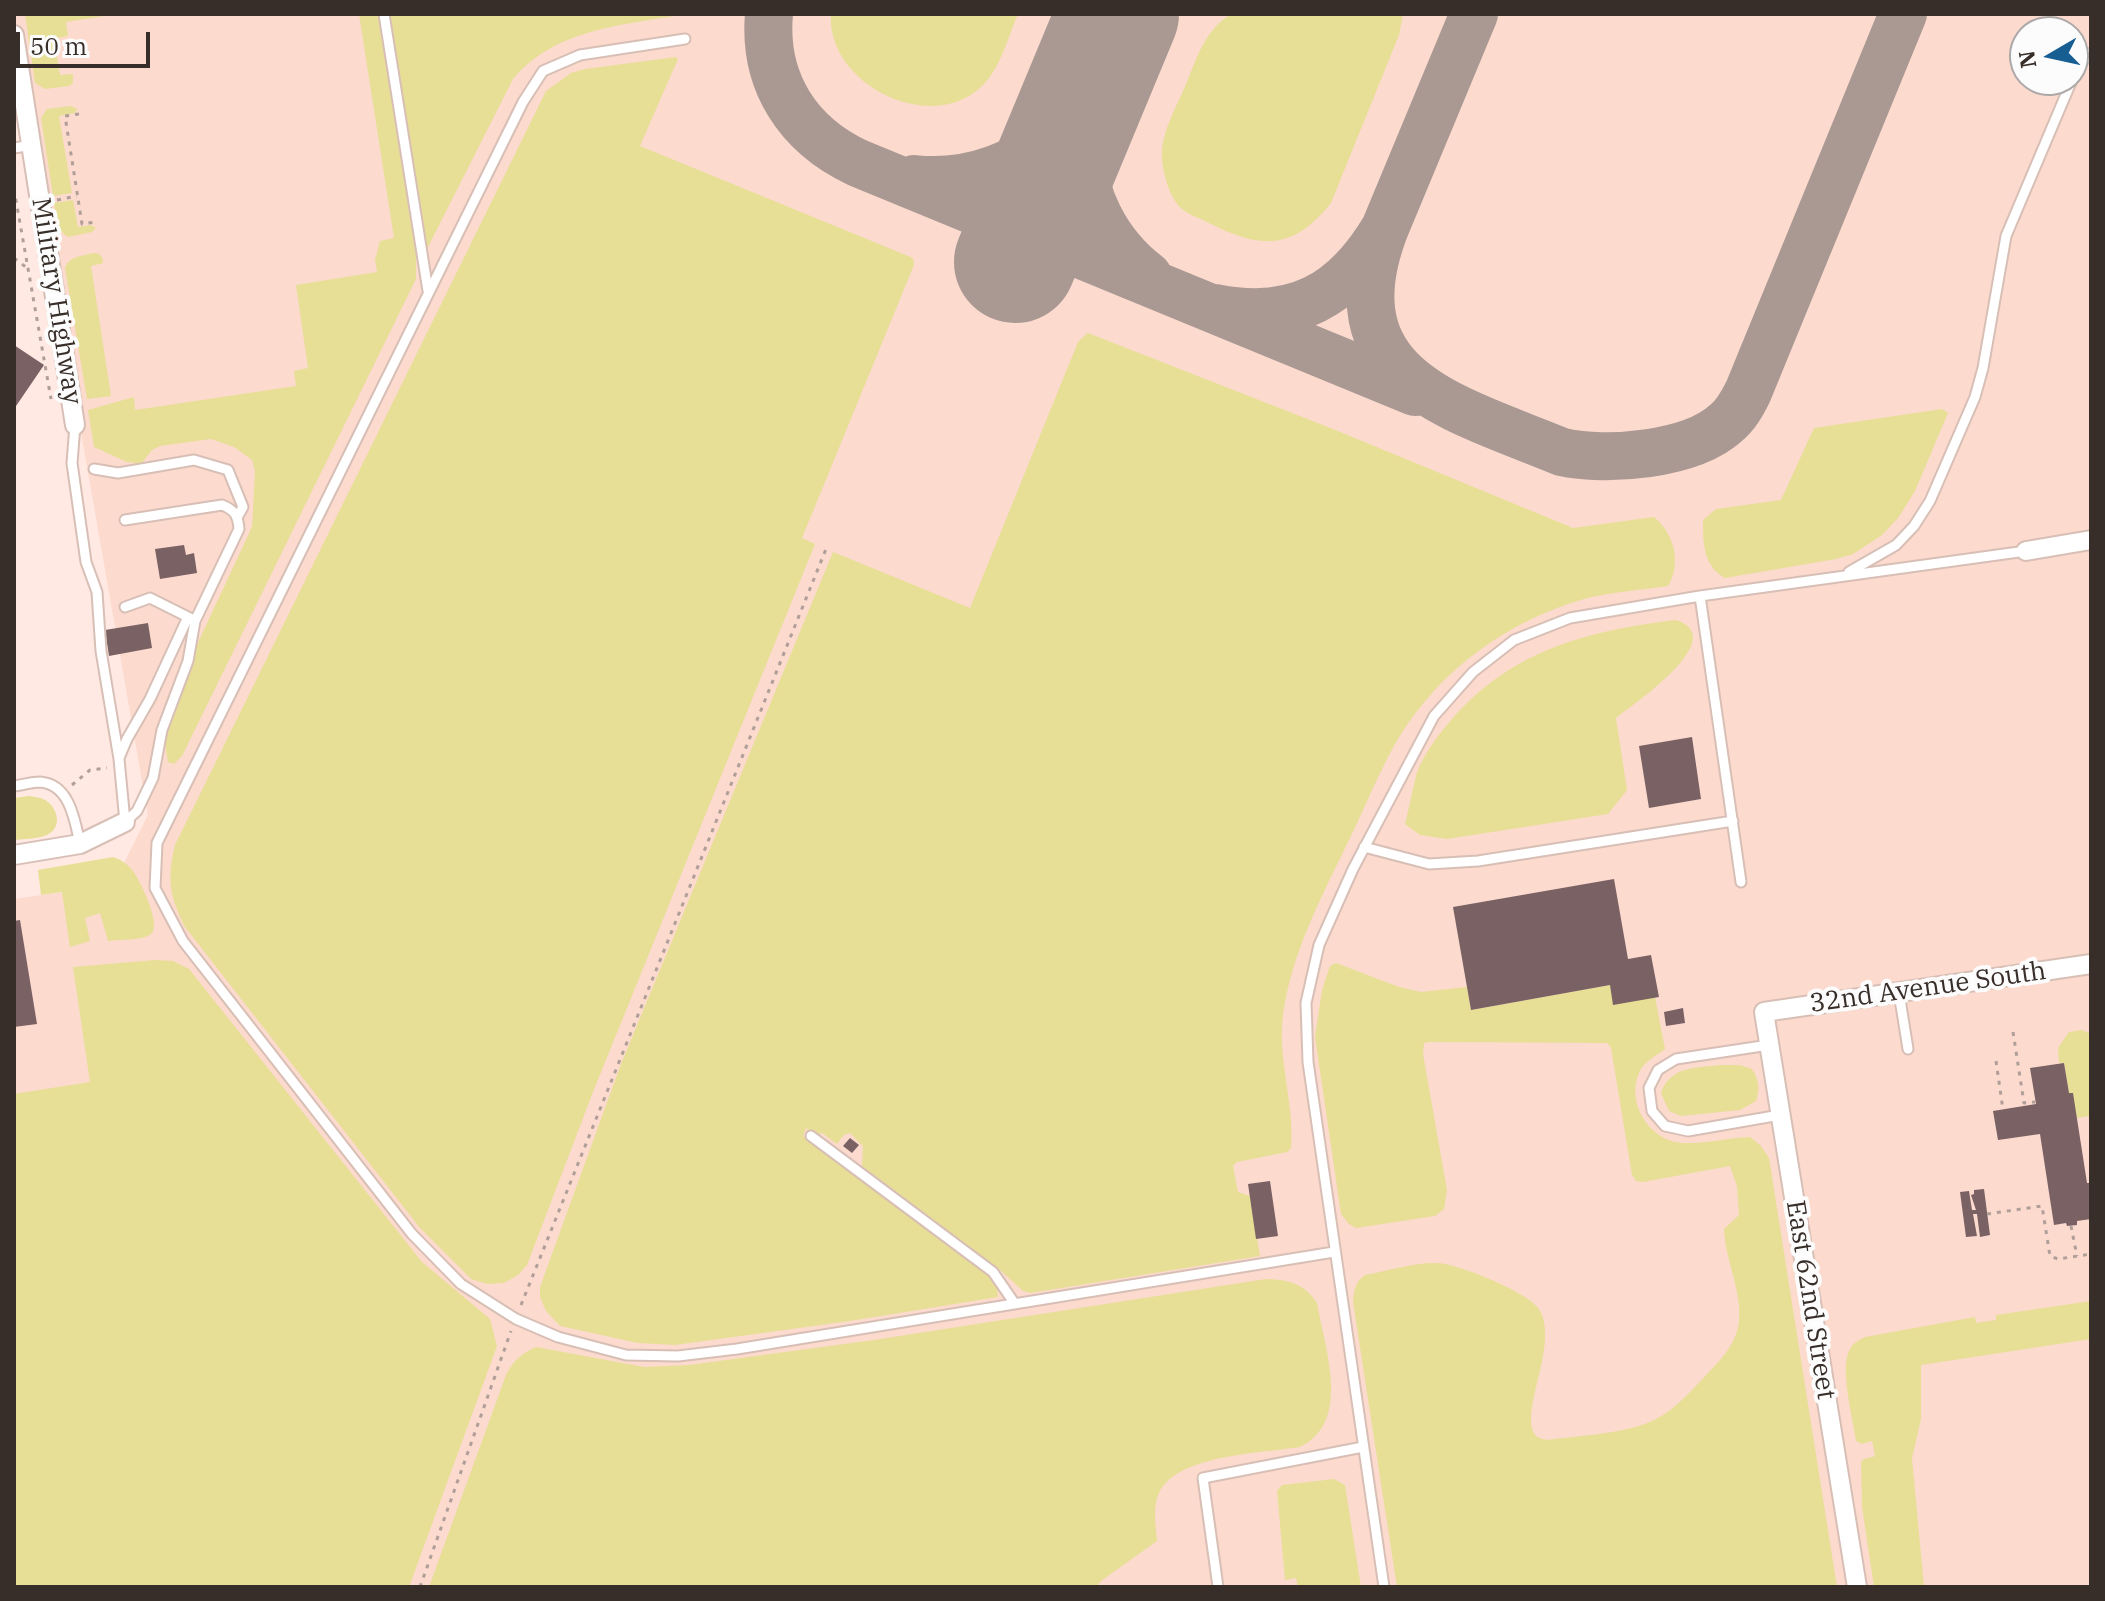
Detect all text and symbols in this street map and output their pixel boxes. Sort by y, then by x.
scale bar [20,16,154,66]
north arrow [2009,16,2089,96]
text: 50 m [30,30,87,62]
text: N [2011,49,2042,70]
street label: Military Highway [24,195,88,407]
street label: 32nd Avenue South [1808,956,2048,1020]
street label: East 62nd Street [1779,1198,1841,1402]

